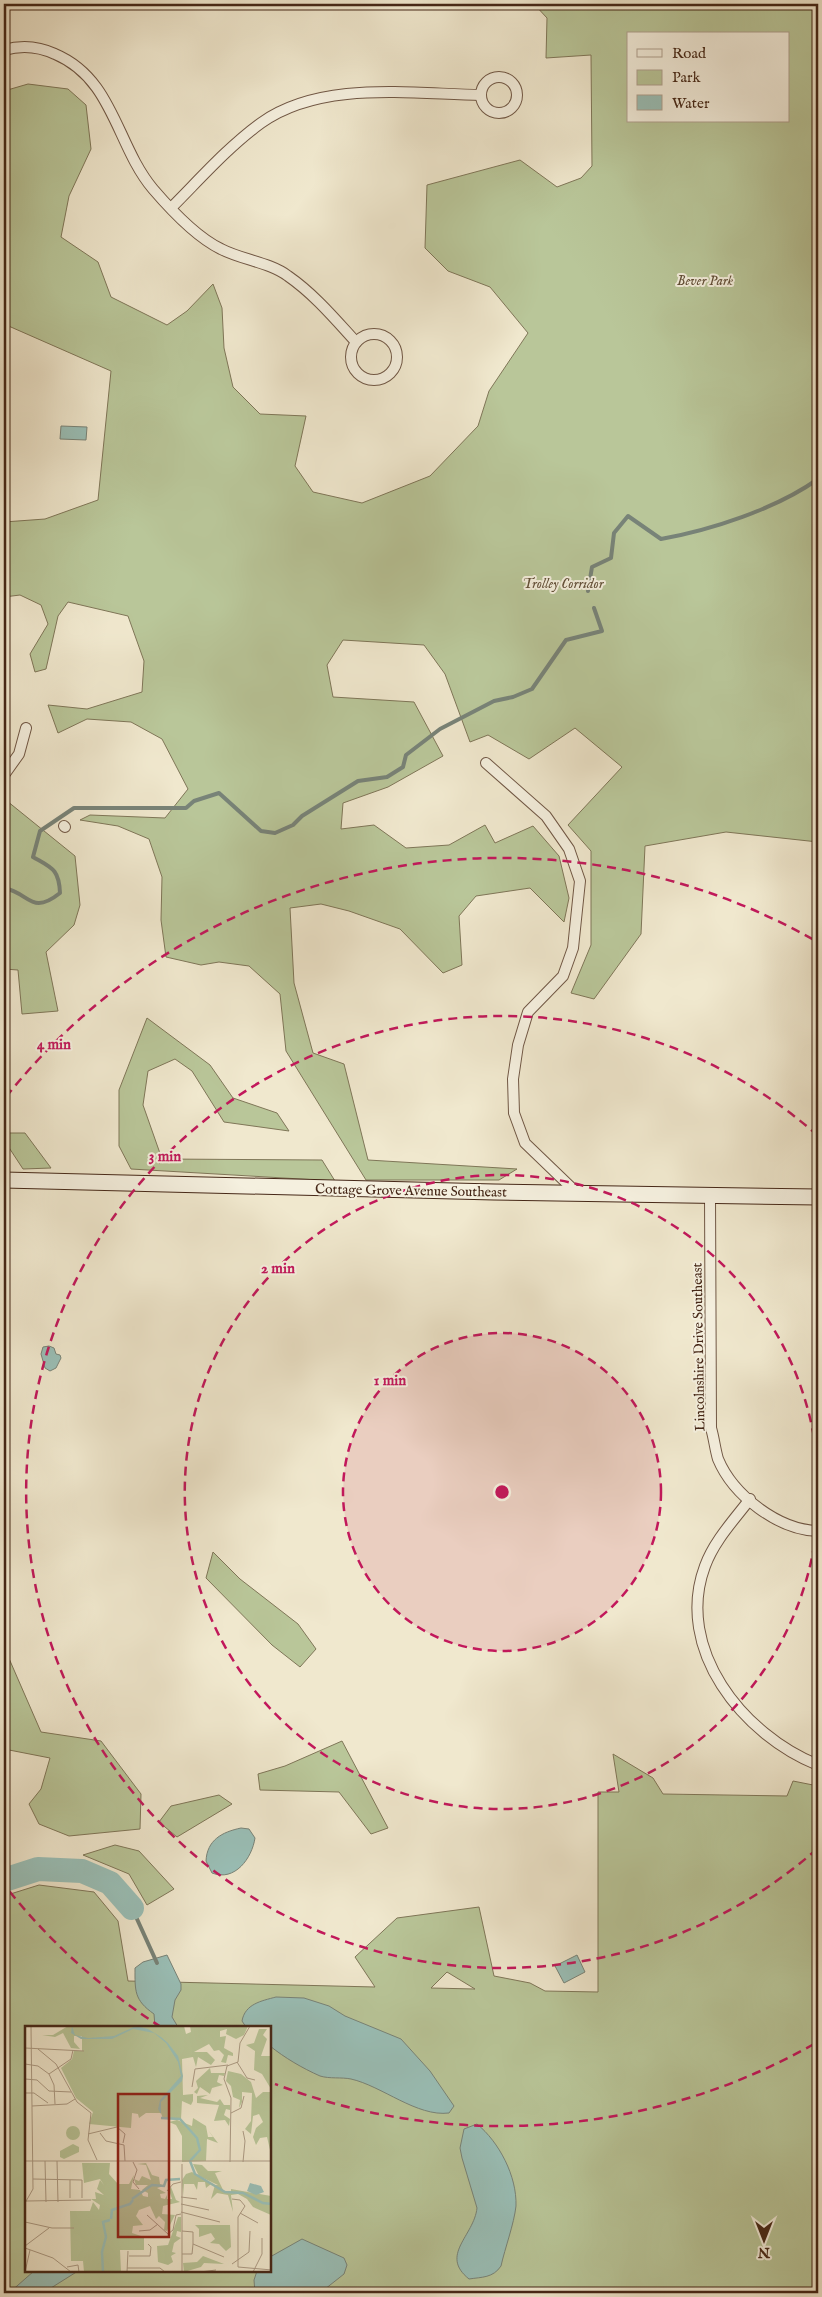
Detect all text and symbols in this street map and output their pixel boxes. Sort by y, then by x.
legend [627,32,790,122]
text: Road [672,44,707,63]
text: Park [672,68,702,87]
text: Water [672,94,710,113]
park label: Bever Park [677,272,734,290]
park label: Trolley Corridor [523,575,605,593]
text: 4 min [37,1035,71,1054]
text: 3 min [149,1147,181,1166]
street label: Cottage Grove Avenue Southeast [315,1180,507,1202]
text: 2 min [261,1259,295,1278]
street label: Lincolnshire Drive Southeast [689,1262,709,1431]
text: 1 min [374,1371,406,1390]
centre of rings [493,1483,511,1501]
inset map [25,2026,271,2272]
north arrow [740,2214,790,2264]
text: N [758,2243,771,2261]

